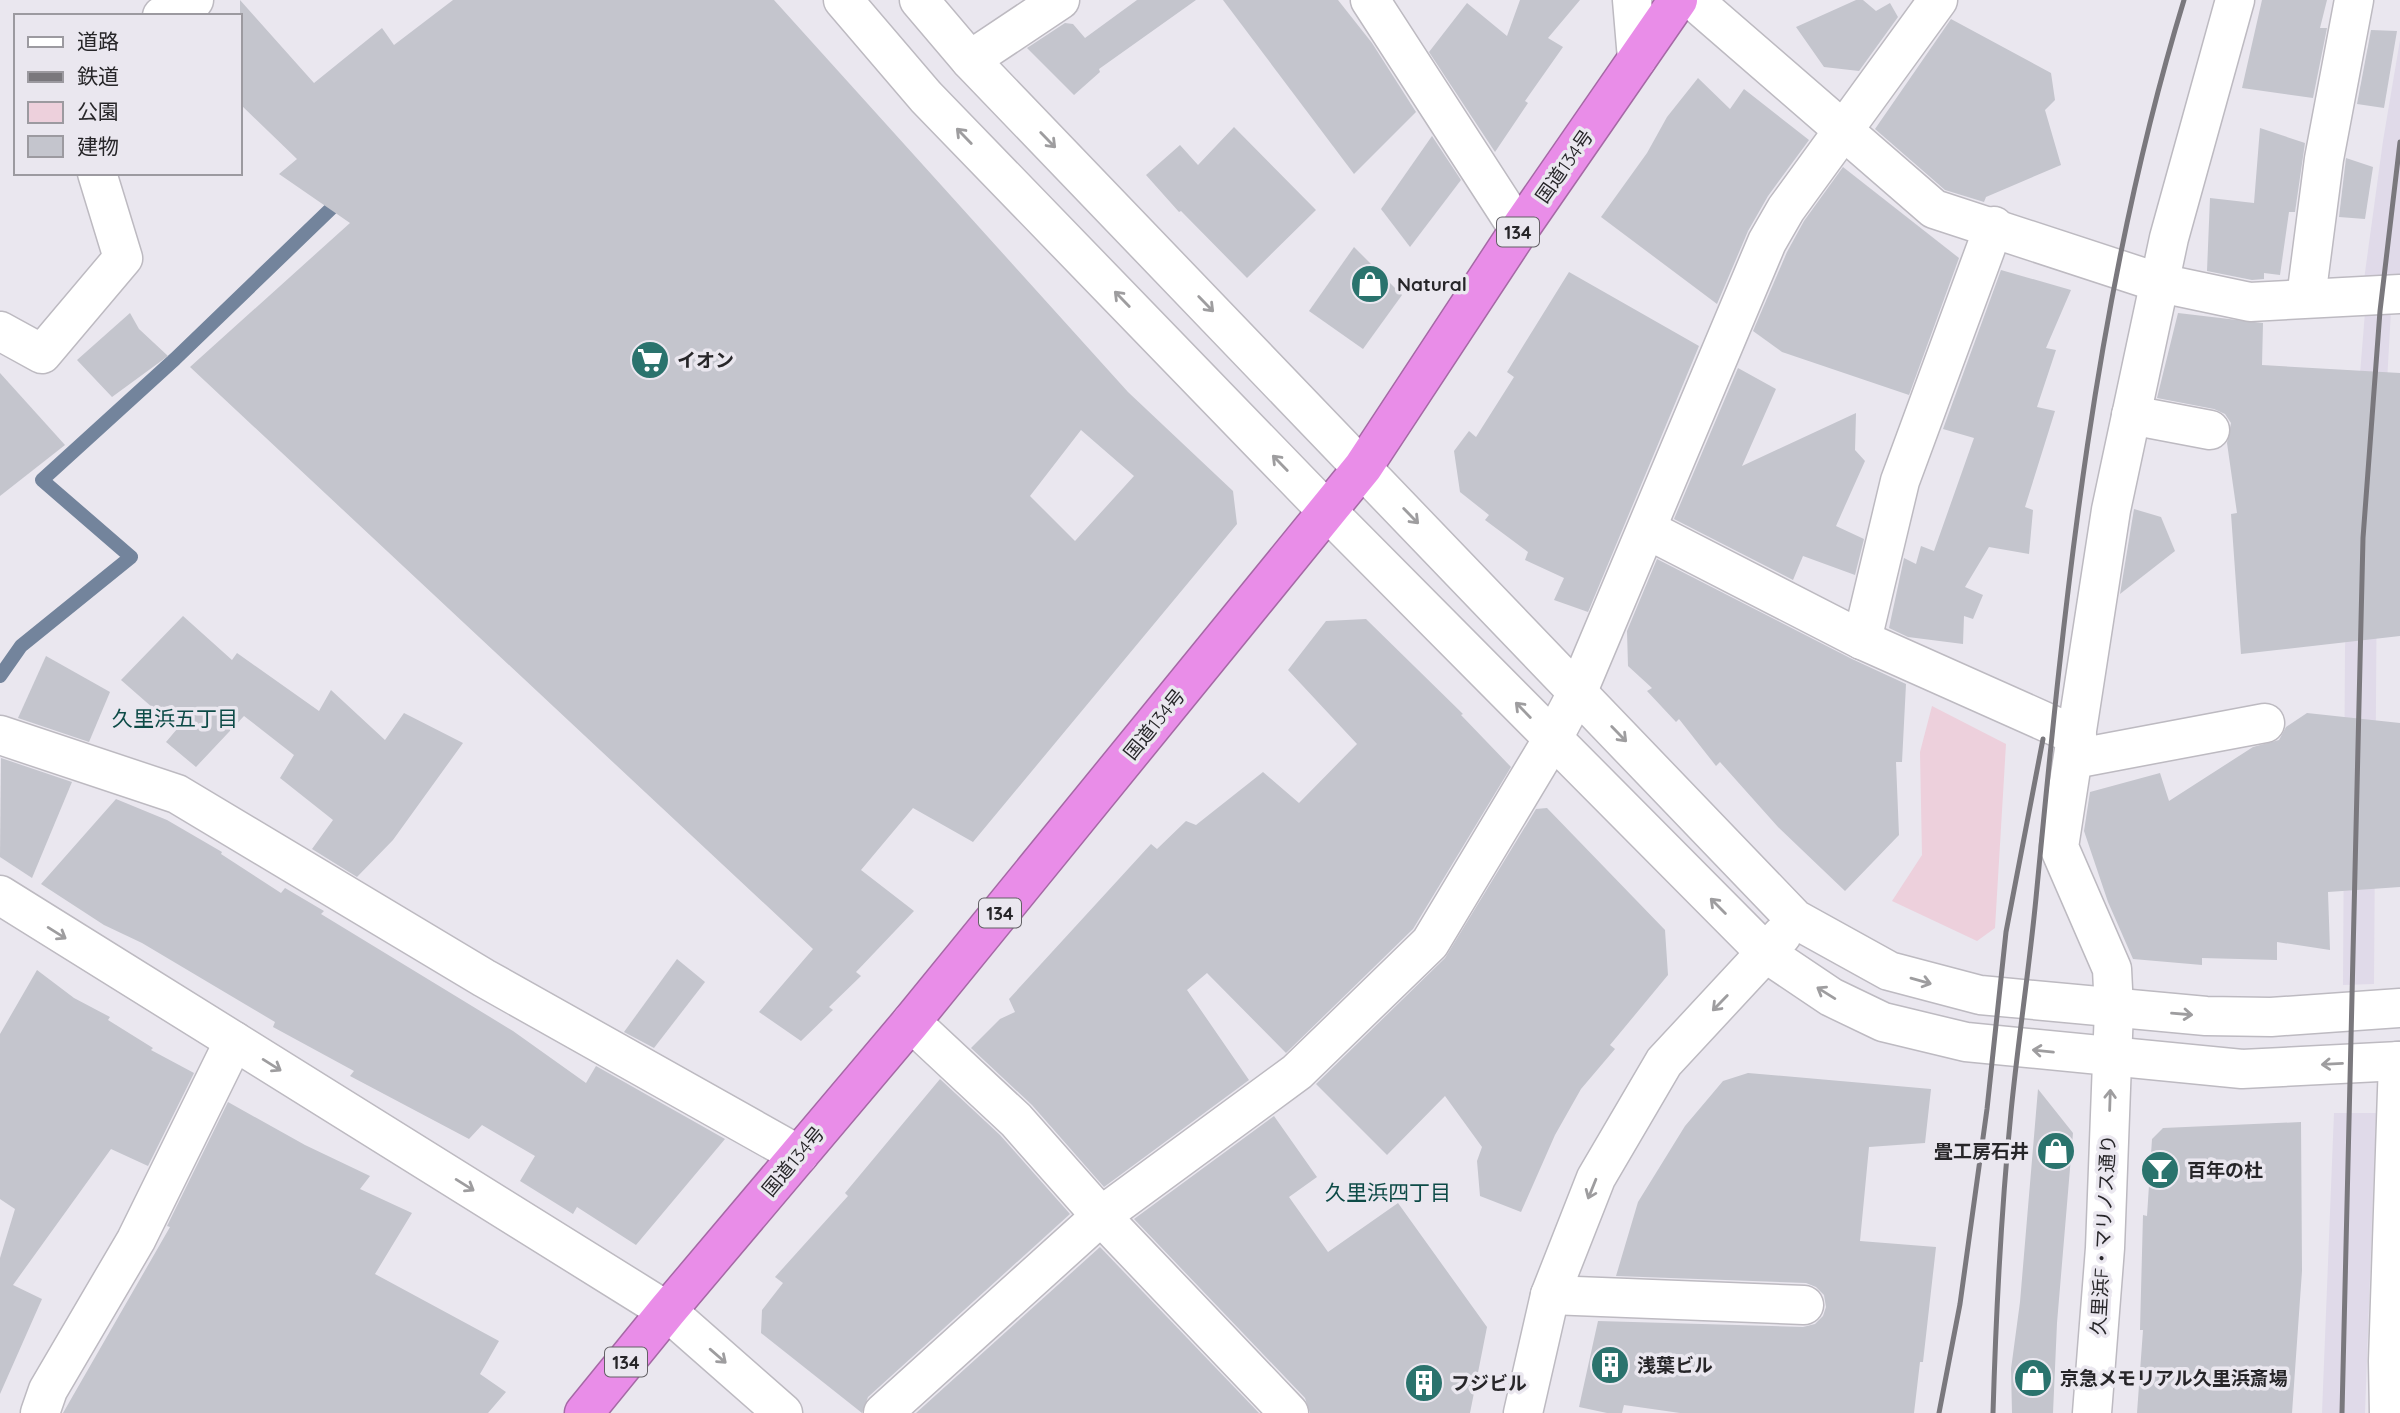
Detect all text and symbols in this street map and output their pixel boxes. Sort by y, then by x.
legend [14,14,242,175]
text: 道路 [77,28,119,54]
text: 鉄道 [77,63,119,89]
text: 公園 [77,98,119,124]
street label: 国道134号 [1530,125,1598,207]
one-way arrow [956,128,973,145]
one-way arrow [1039,131,1056,148]
text: 建物 [77,133,119,159]
road number: 134 [1497,218,1539,246]
shop icon: Natural [1349,263,1391,305]
place label: Natural [1397,272,1467,296]
one-way arrow [1114,291,1131,308]
one-way arrow [1197,295,1214,312]
supermarket icon: イオン [629,339,671,381]
place label: イオン [677,348,734,372]
one-way arrow [1272,455,1289,472]
one-way arrow [1402,507,1419,524]
street label: 国道134号 [1118,684,1190,764]
one-way arrow [1514,702,1531,719]
district label: 久里浜五丁目 [112,705,238,731]
one-way arrow [1610,725,1627,742]
one-way arrow [1710,897,1727,914]
road number: 134 [979,898,1021,928]
one-way arrow [47,926,67,940]
one-way arrow [1910,975,1932,988]
one-way arrow [1816,986,1836,1000]
one-way arrow [1711,994,1728,1011]
one-way arrow [2171,1008,2193,1021]
one-way arrow [2033,1044,2055,1057]
one-way arrow [261,1058,281,1072]
one-way arrow [2321,1058,2344,1071]
one-way arrow [2103,1089,2116,1112]
street label: 国道134号 [757,1121,829,1201]
shop icon: 畳工房石井 [2035,1130,2077,1172]
street label: 久里浜F・マリノス通り [2086,1134,2120,1336]
place label: 畳工房石井 [1934,1139,2029,1163]
bar icon: 百年の杜 [2139,1149,2181,1191]
place label: 百年の杜 [2187,1158,2263,1182]
one-way arrow [454,1178,474,1192]
one-way arrow [1584,1178,1597,1200]
district label: 久里浜四丁目 [1325,1179,1451,1205]
building icon: 浅葉ビル [1589,1344,1631,1386]
road number: 134 [605,1348,647,1377]
one-way arrow [709,1348,727,1364]
place label: 浅葉ビル [1637,1353,1713,1377]
shop icon: 京急メモリアル久里浜斎場 [2012,1357,2054,1399]
building icon: フジビル [1403,1362,1445,1404]
place label: 京急メモリアル久里浜斎場 [2060,1366,2288,1390]
place label: フジビル [1451,1371,1527,1395]

